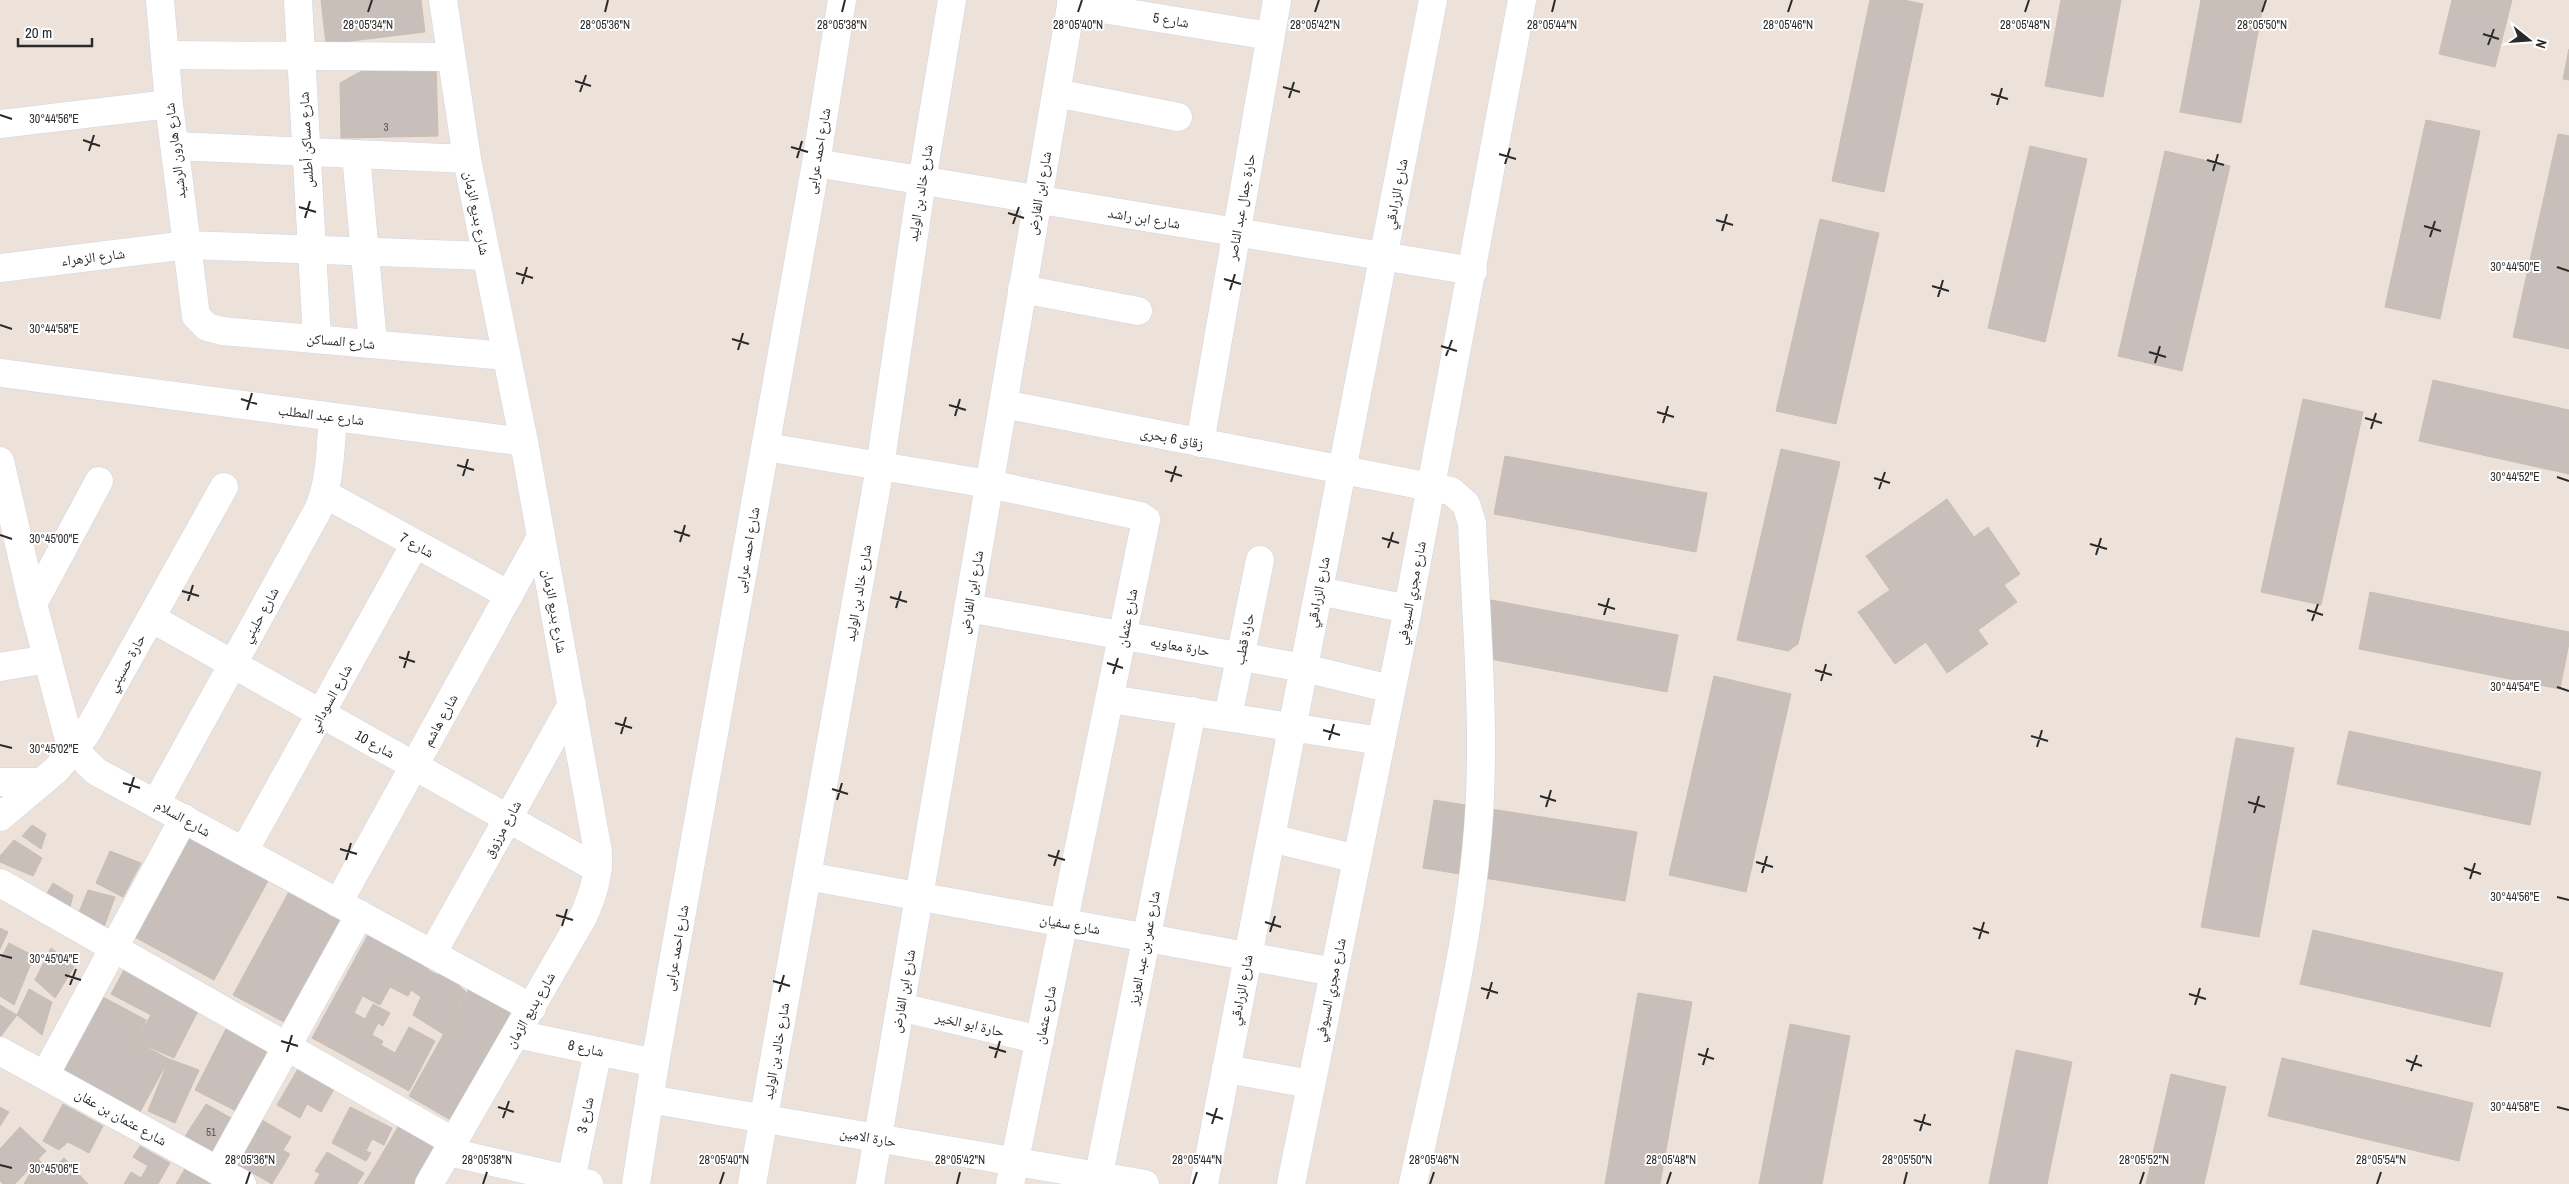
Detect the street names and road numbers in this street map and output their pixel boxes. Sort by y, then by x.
street label: شارع 5 [1152,8,1190,33]
street label: شارع مساكن أطلس [294,91,319,189]
street label: شارع هارون الرشيد [160,102,191,200]
street label: شارع احمد عرابى [802,107,835,196]
street label: شارع خالد بن الوليد [903,143,938,243]
street label: شارع ابن الفارض [1023,150,1056,236]
street label: حارة جمال عبد الناصر [1223,152,1259,263]
street label: شارع الزرادقي [1380,157,1414,231]
street label: شارع بديع الزمان [459,170,494,257]
street label: شارع ابن راشد [1106,203,1181,234]
street label: شارع الزهراء [60,244,126,271]
street label: شارع المساكن [306,329,376,354]
street label: شارع عبد المطلب [277,401,365,430]
street label: زقاق 6 بحرى [1139,423,1205,453]
street label: شارع احمد عرابى [731,506,764,595]
street label: شارع 7 [396,528,437,563]
street label: شارع مجري السيوفي [1392,539,1432,647]
street label: شارع خالد بن الوليد [841,543,876,643]
street label: شارع ابن الفارض [955,549,988,635]
street label: شارع الزرادقي [1302,555,1336,629]
street label: شارع بديع الزمان [538,568,571,655]
street label: شارع حليني [237,584,285,647]
street label: شارع عثمان [1112,587,1142,649]
street label: حارة قطب [1230,611,1258,667]
street label: حارة حسيني [103,631,152,696]
street label: حارة معاويه [1149,632,1211,660]
street label: شارع السوداني [304,661,358,736]
street label: شارع هاشم [418,691,463,750]
street label: شارع 10 [352,726,398,763]
street label: شارع السلام [152,795,214,841]
street label: شارع مرزوق [479,797,526,861]
street label: شارع عمر بن عبد العزيز [1124,889,1165,1008]
street label: شارع احمد عرابى [660,904,693,993]
street label: شارع سفيان [1038,910,1102,939]
street label: شارع مجري السيوفي [1310,936,1352,1044]
street label: شارع ابن الفارض [887,948,920,1034]
street label: شارع الزرادقي [1225,953,1259,1027]
street label: شارع بديع الزمان [501,969,560,1052]
street label: شارع عثمان [1030,984,1061,1046]
street label: شارع خالد بن الوليد [759,1001,794,1101]
street label: حارة ابو الخير [933,1007,1006,1041]
street label: شارع 8 [566,1035,606,1062]
street label: شارع عثمان بن عفان [71,1084,170,1150]
street label: شارع 3 [572,1095,599,1135]
street label: حارة الامين [838,1123,898,1151]

